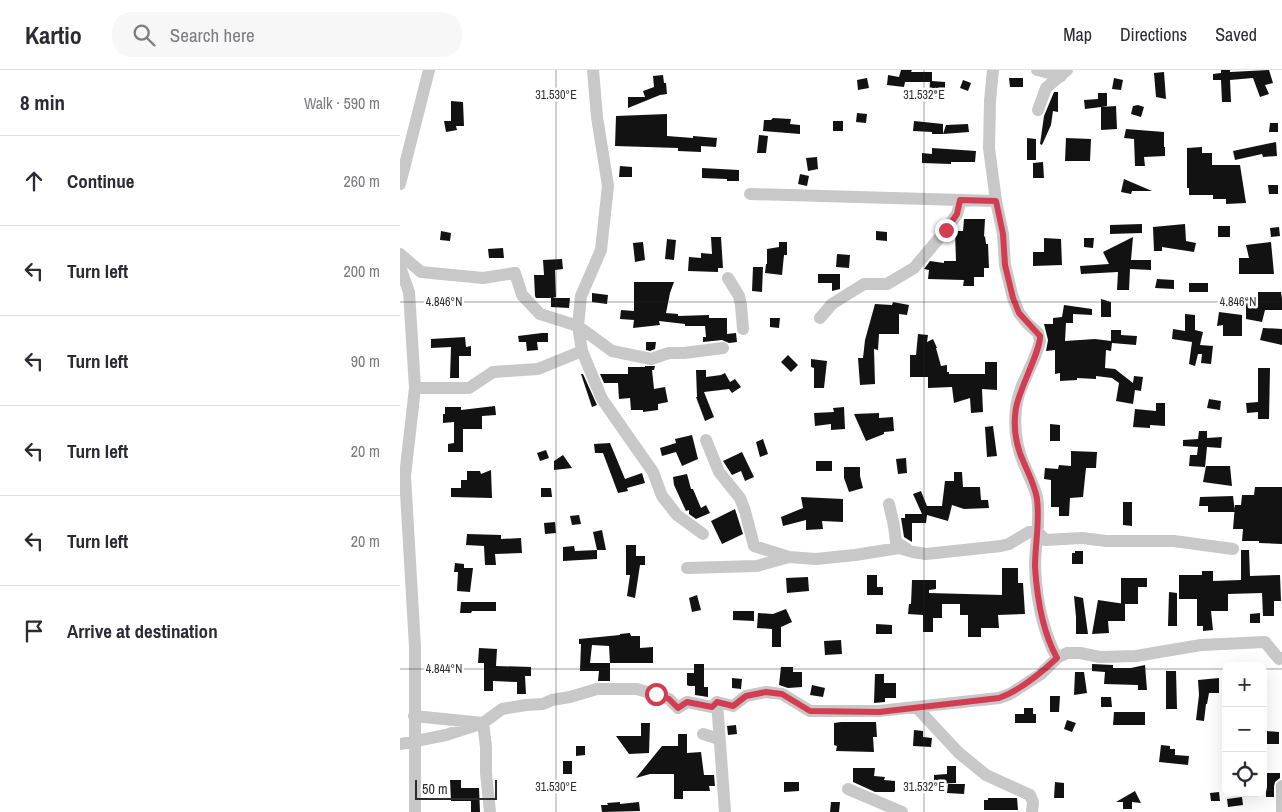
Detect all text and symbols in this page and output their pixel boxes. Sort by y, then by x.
search box [112,12,462,57]
text: Kartio [25,19,82,51]
icon: search [130,21,158,49]
text: Search here [170,22,255,48]
text: Map [1063,22,1092,47]
text: Directions [1120,22,1187,47]
text: Saved [1215,22,1257,47]
text: 31.530°E [535,87,577,103]
text: 31.532°E [903,87,945,103]
text: 8 min [20,88,65,117]
text: Walk · 590 m [304,92,380,114]
icon: ahead [20,167,48,195]
text: Continue [67,168,135,194]
text: 260 m [344,170,380,192]
route end [935,219,958,242]
icon: left [20,257,48,285]
text: Turn left [67,258,128,284]
text: 200 m [344,260,380,282]
text: 4.846°N [426,294,462,310]
text: 4.846°N [1220,294,1256,310]
icon: left [20,347,48,375]
text: Turn left [67,348,128,374]
text: 90 m [351,350,380,372]
icon: left [20,437,48,465]
text: Turn left [67,438,128,464]
text: 20 m [351,440,380,462]
icon: left [20,527,48,555]
text: Turn left [67,528,128,554]
text: 20 m [351,530,380,552]
icon: arrive [20,617,48,645]
text: Arrive at destination [67,618,218,644]
text: 4.844°N [426,661,462,677]
map controls [1222,662,1267,797]
button: + [1222,662,1267,707]
route start [645,683,668,706]
button: − [1222,707,1267,752]
button: locate [1222,752,1267,797]
scale bar [415,777,498,800]
text: 31.530°E [535,779,577,795]
text: 31.532°E [903,779,945,795]
text: 50 m [422,780,448,798]

